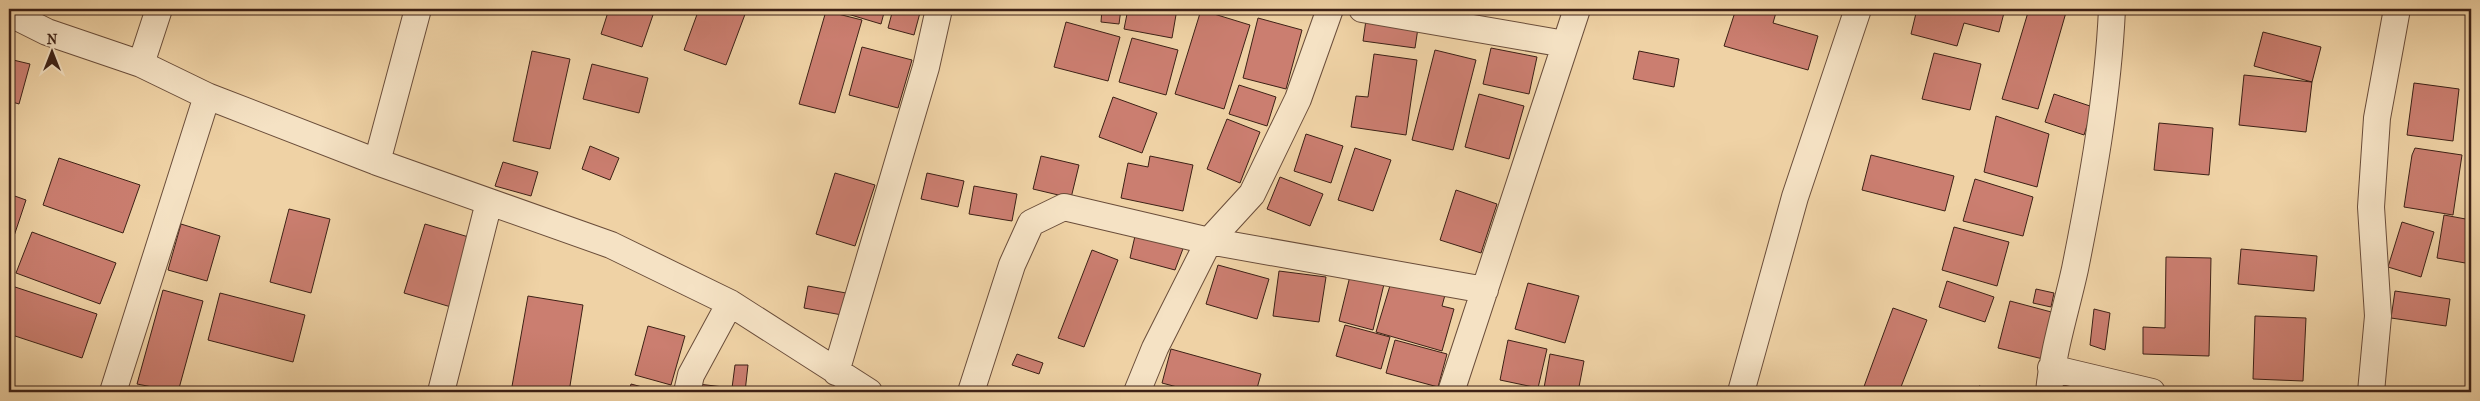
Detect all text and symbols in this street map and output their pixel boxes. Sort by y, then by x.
north arrow [28,28,78,78]
text: N [47,31,58,48]

